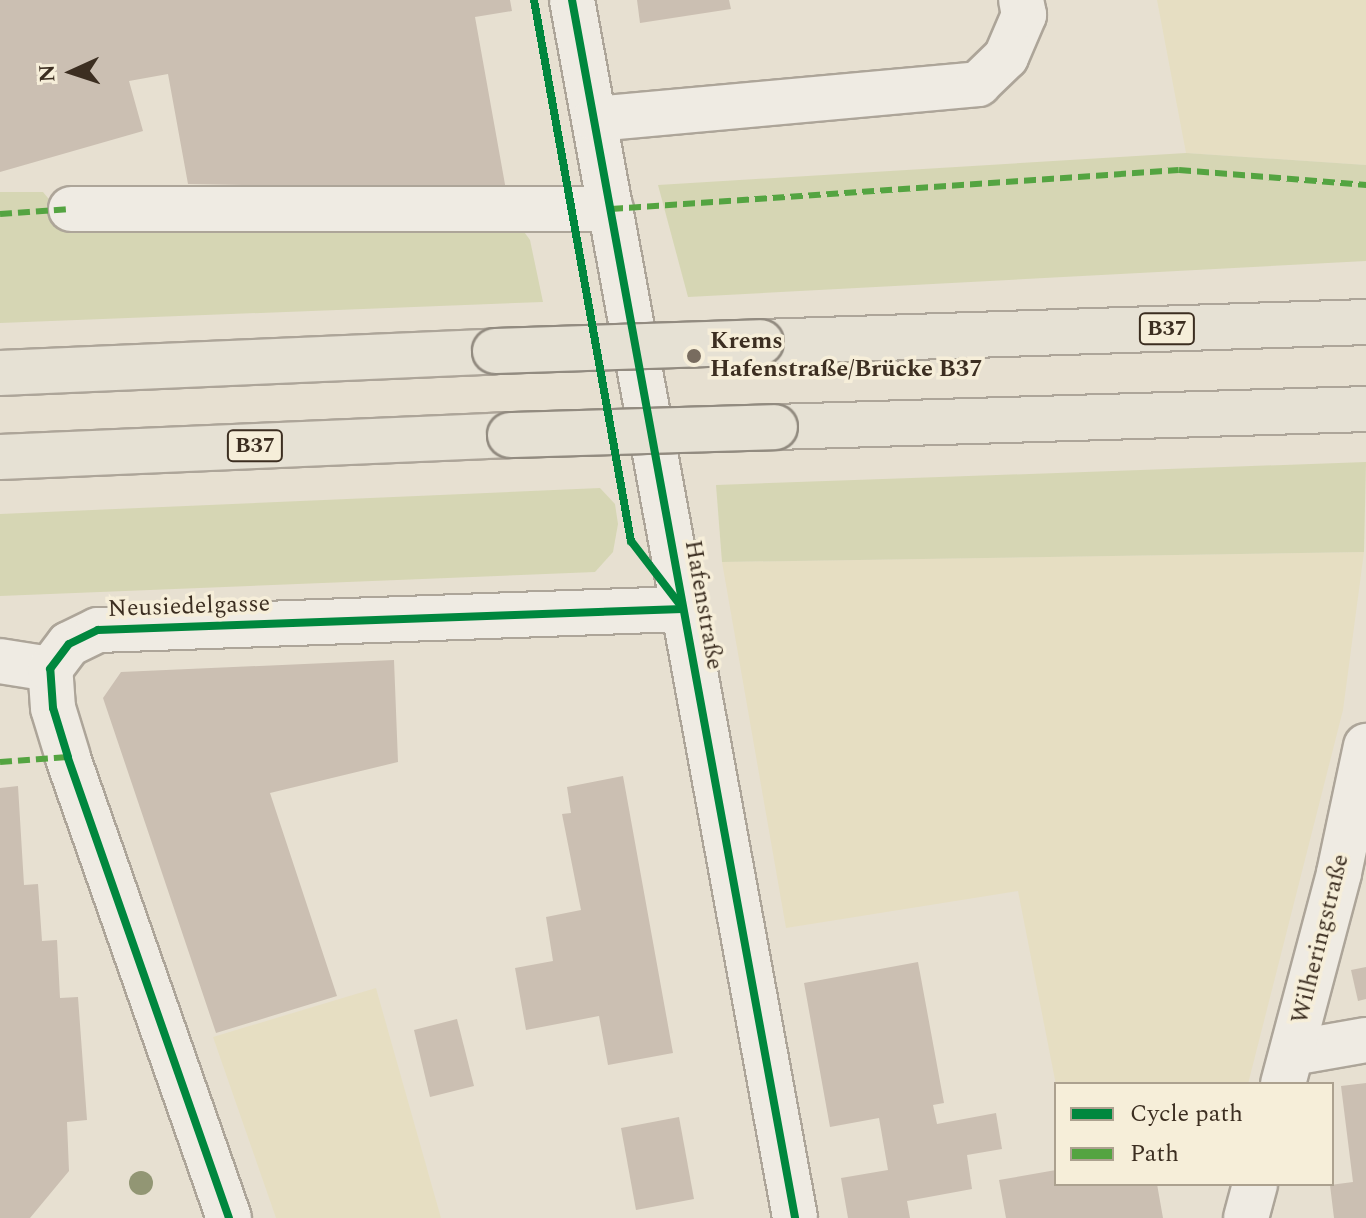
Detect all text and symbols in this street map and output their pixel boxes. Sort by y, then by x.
north arrow [32,32,112,112]
text: N [31,63,64,83]
road number: B37 [1137,311,1197,347]
place label: Krems Hafenstraße/Brücke B37 [710,328,983,384]
marker: Krems Hafenstraße/Brücke B37 [685,347,703,365]
road number: B37 [225,428,285,464]
street label: Hafenstraße [677,538,729,672]
street label: Neusiedelgasse [107,590,271,624]
street label: Wilheringstraße [1286,851,1356,1027]
legend [1054,1082,1334,1186]
text: Cycle path [1130,1096,1243,1132]
text: Path [1130,1136,1179,1172]

